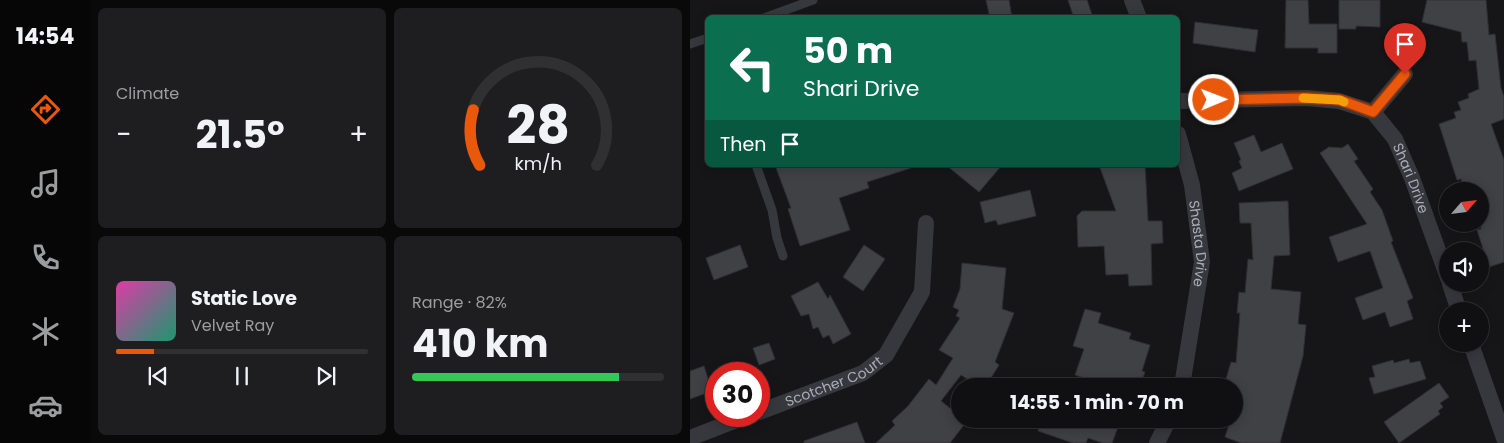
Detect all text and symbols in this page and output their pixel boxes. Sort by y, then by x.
text: 14:54 [16,21,74,52]
pin [1384,23,1426,74]
text: 50 m [803,26,893,75]
icon: arrive [1391,30,1419,58]
icon: left [720,35,785,100]
text: Shari Drive [803,73,920,104]
position arrow [1187,73,1239,125]
text: Climate [116,82,179,105]
text: 28 [506,89,570,162]
icon: directions [28,92,63,127]
text: 21.5° [196,108,285,161]
text: − [116,115,131,154]
text: + [349,115,368,154]
icon: arrive [776,130,804,158]
text: Then [720,131,766,158]
street label: Shari Drive [1388,140,1434,216]
text: km/h [514,151,562,176]
icon: music [28,166,63,201]
north arrow [1439,182,1489,232]
map controls [1439,182,1489,352]
street label: Shasta Drive [1184,199,1212,289]
icon: phone [28,240,63,275]
button: sound [1439,242,1489,292]
text: Static Love [191,285,297,312]
text: Range · 82% [412,291,507,314]
button: + [1439,302,1489,352]
icon: climate [28,314,63,349]
text: Velvet Ray [191,314,274,337]
text: 410 km [412,317,549,370]
street label: Scotcher Court [782,351,887,411]
icon: previous [144,362,172,390]
icon: pause [228,362,256,390]
icon: next [312,362,340,390]
speed limit sign: 30 [705,362,770,427]
icon: car [28,388,63,423]
text: 14:55 · 1 min · 70 m [1010,389,1184,416]

